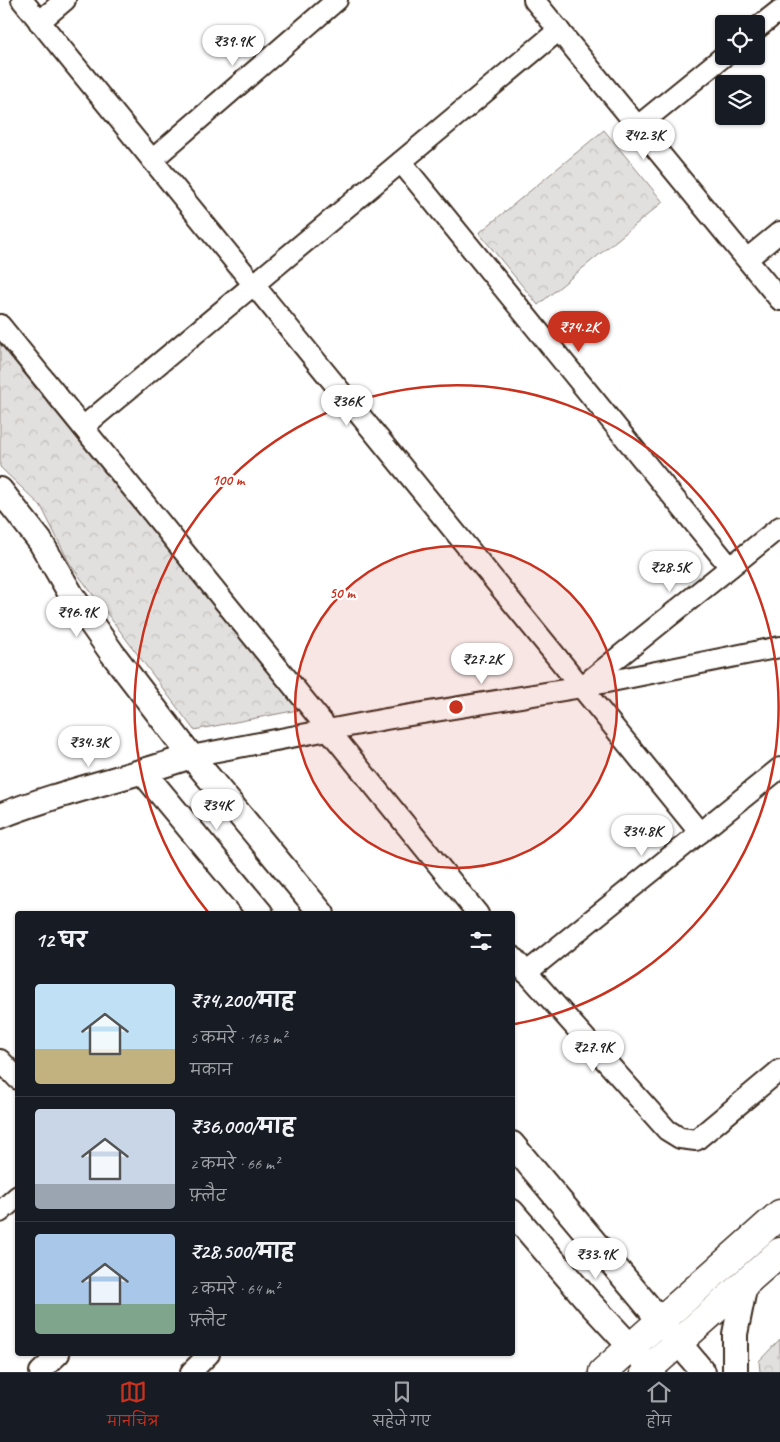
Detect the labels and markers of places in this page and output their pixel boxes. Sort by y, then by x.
pin: ₹39.9K [192,24,274,67]
pin: ₹42.3K [603,119,685,161]
pin: ₹74.2K [538,310,620,353]
pin: ₹36K [317,384,377,427]
pin: ₹28.5K [629,550,711,593]
pin: ₹96.9K [36,596,118,638]
pin: ₹27.2K [441,642,523,685]
centre of rings [447,698,465,716]
pin: ₹34.3K [48,726,130,768]
pin: ₹34K [187,788,247,831]
pin: ₹34.8K [601,814,683,857]
pin: ₹27.9K [552,1030,634,1073]
pin: ₹33.9K [555,1238,637,1280]

